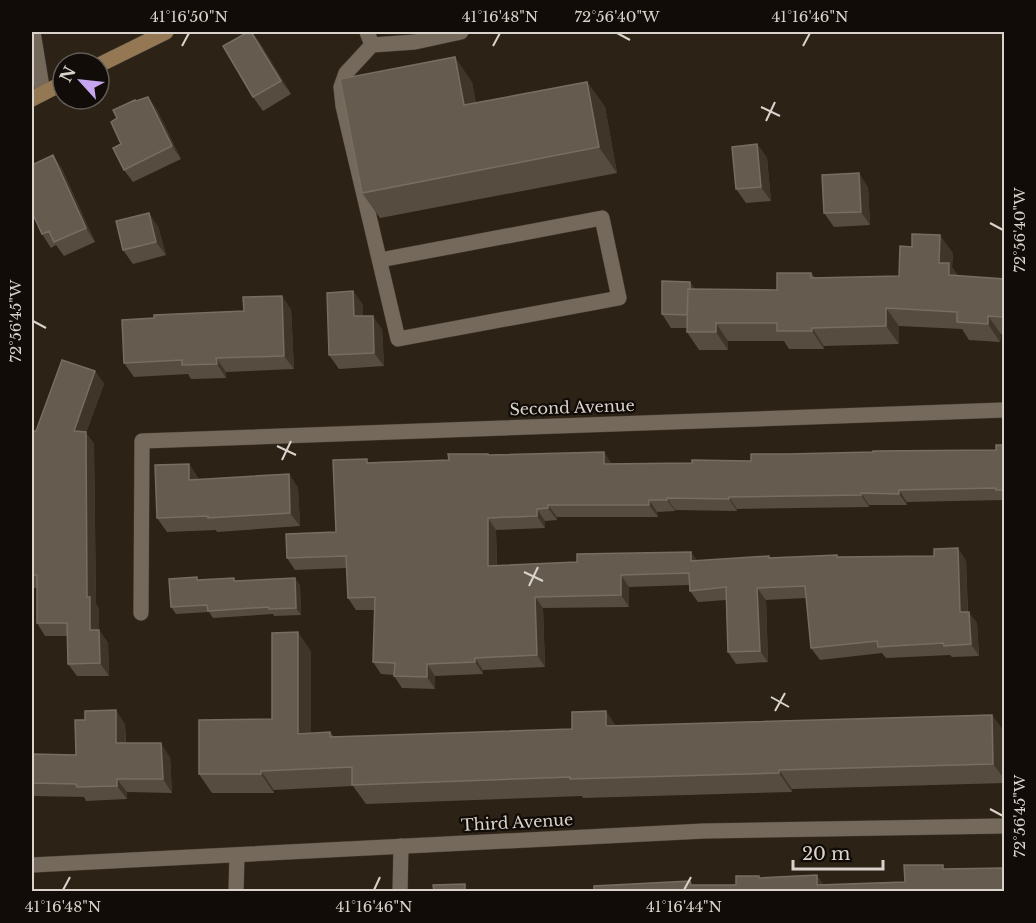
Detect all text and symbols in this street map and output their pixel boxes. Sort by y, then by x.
text: 41°16'50"N [150,7,228,26]
text: 41°16'48"N [462,7,538,26]
text: 72°56'40"W [574,7,660,26]
text: 41°16'46"N [771,7,849,26]
north arrow [51,51,111,111]
text: N [55,63,80,85]
text: 72°56'40"W [1010,187,1029,273]
text: 72°56'45"W [6,279,25,362]
street label: Second Avenue [509,395,635,419]
text: 72°56'45"W [1010,774,1029,857]
street label: Third Avenue [460,809,574,835]
scale bar [793,833,883,871]
text: 20 m [802,843,850,865]
text: 41°16'48"N [25,897,101,916]
text: 41°16'46"N [335,897,413,916]
text: 41°16'44"N [646,897,722,916]

